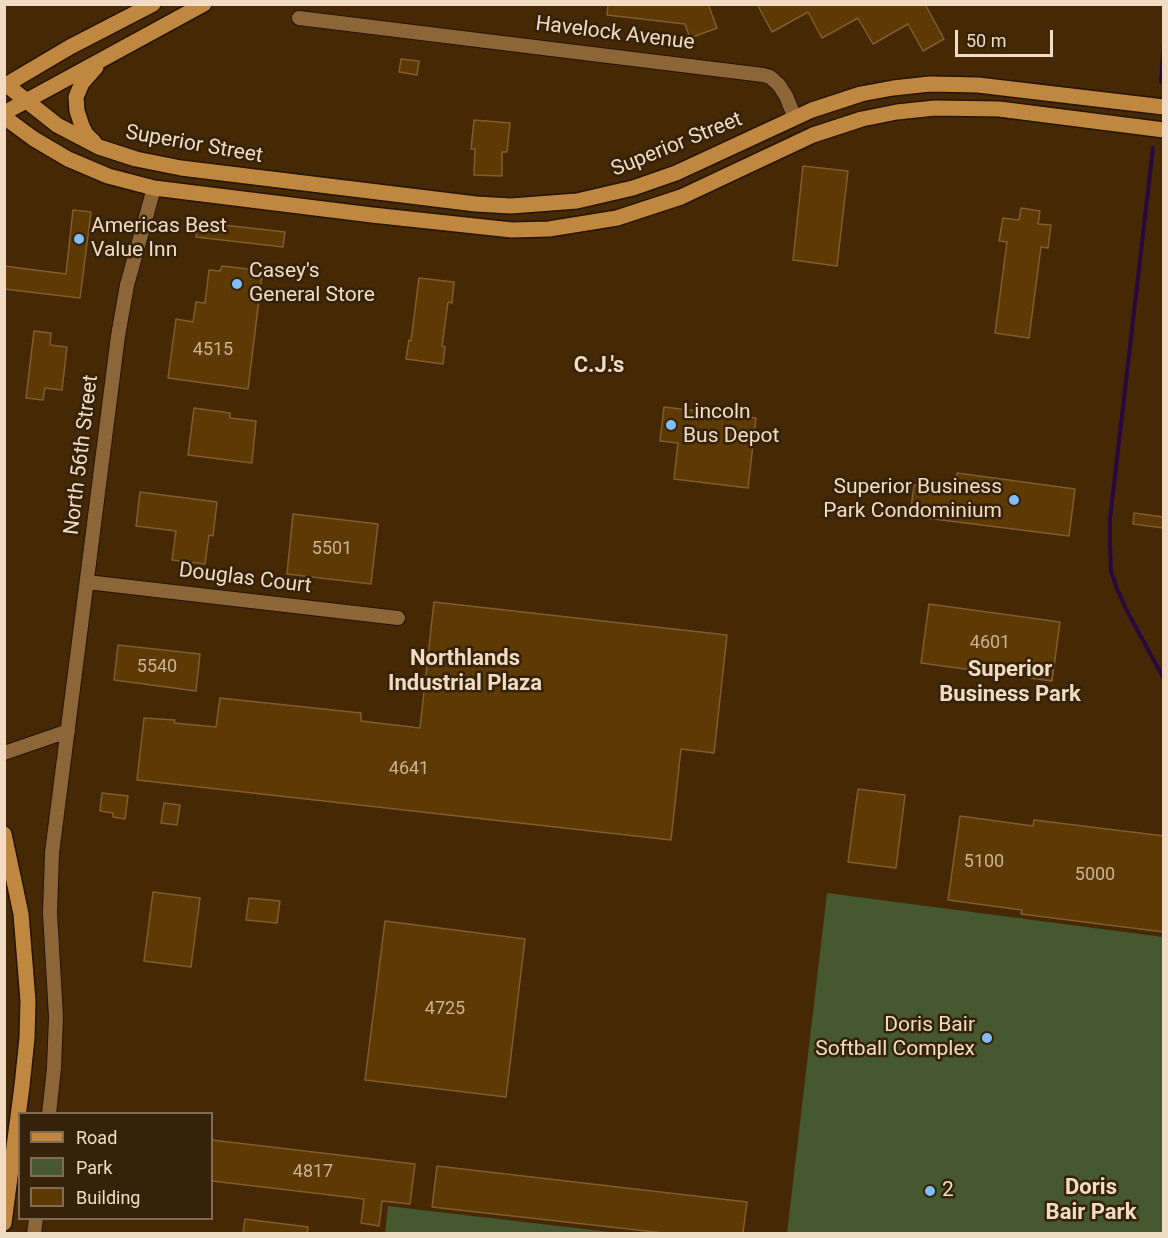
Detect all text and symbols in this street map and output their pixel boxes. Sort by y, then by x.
street label: Havelock Avenue [534,12,696,56]
scale bar [958,18,1056,56]
text: 50 m [966,30,1006,51]
street label: Superior Street [608,107,746,183]
street label: Superior Street [123,121,265,169]
place label: Americas Best Value Inn [91,214,227,264]
marker: Americas Best Value Inn [72,232,86,246]
place label: Casey's General Store [249,259,375,309]
marker: Casey's General Store [230,277,244,291]
house number: 4515 [193,339,233,361]
district label: C.J.'s [574,353,624,379]
street label: North 56th Street [60,374,104,536]
place label: Lincoln Bus Depot [683,400,779,450]
marker: Lincoln Bus Depot [664,418,678,432]
place label: Superior Business Park Condominium [823,475,1002,525]
marker: Superior Business Park Condominium [1007,493,1021,507]
house number: 5501 [312,538,352,560]
street label: Douglas Court [177,558,313,600]
house number: 4601 [970,632,1010,654]
district label: Northlands Industrial Plaza [388,646,542,698]
house number: 5540 [137,656,177,678]
district label: Superior Business Park [939,657,1081,708]
house number: 4641 [389,758,429,780]
house number: 5100 [964,851,1004,873]
house number: 5000 [1075,864,1115,886]
house number: 4725 [425,998,465,1020]
place label: Doris Bair Softball Complex [815,1013,975,1063]
marker: Doris Bair Softball Complex [980,1031,994,1045]
legend [18,1112,213,1220]
text: Road [76,1127,117,1148]
text: Park [76,1157,112,1178]
house number: 4817 [293,1161,333,1183]
district label: Doris Bair Park [1046,1175,1136,1226]
place label: 2 [942,1178,954,1204]
marker: 2 [923,1184,937,1198]
text: Building [76,1187,140,1208]

